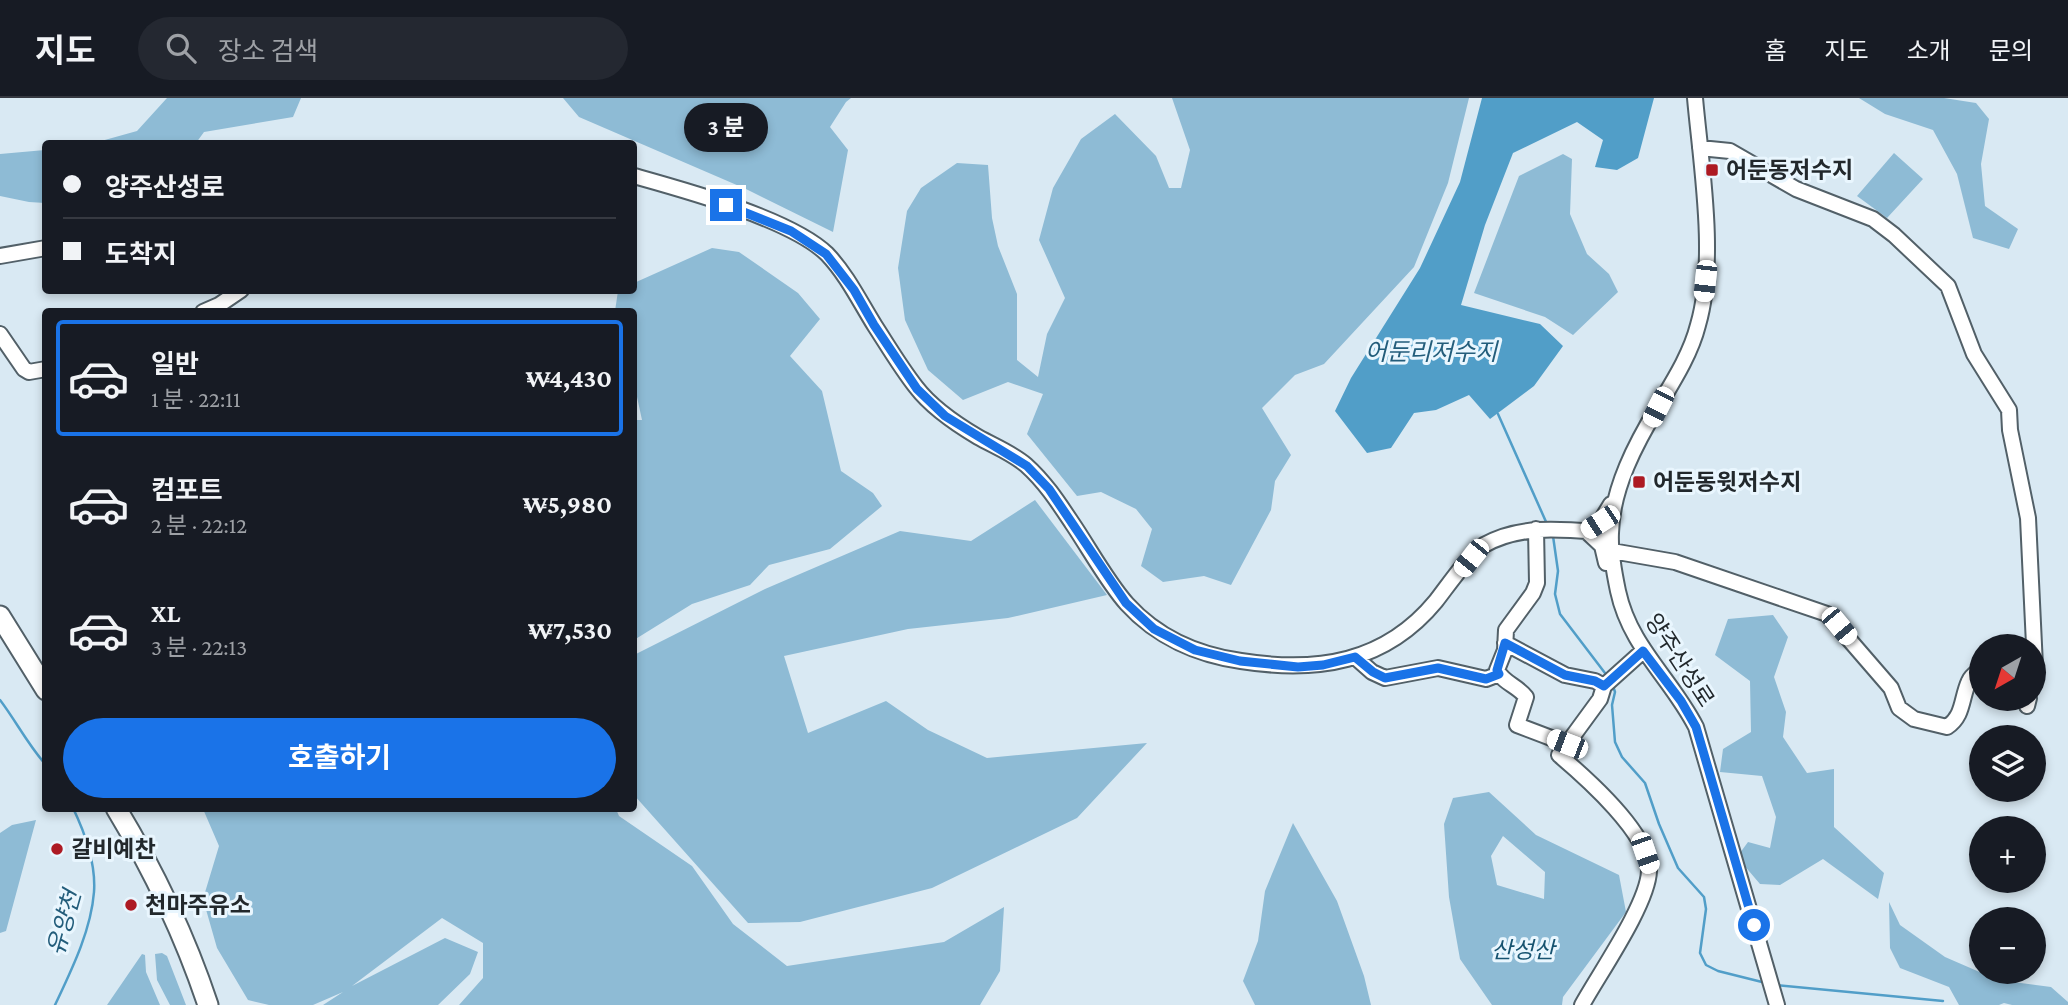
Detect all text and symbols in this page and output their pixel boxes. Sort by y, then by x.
search box [138,17,628,80]
icon: search [162,29,200,67]
text: 지도 [35,32,96,69]
text: 장소 검색 [218,37,318,66]
text: 홈 [1764,37,1786,64]
text: 지도 [1824,37,1869,64]
text: 소개 [1907,37,1951,64]
text: 문의 [1989,37,2033,64]
callout: 3 분 [684,104,768,153]
text: 3 분 [708,114,744,140]
place label: 어둔동저수지 [1726,157,1853,183]
marker: 어둔동저수지 [1704,162,1720,178]
text: 양주산성로 [105,173,225,202]
route end [710,189,742,221]
text: 도착지 [105,240,177,269]
car [1693,259,1718,303]
water label: 어둔리저수지 [1365,338,1499,365]
icon: car [67,347,130,410]
text: 일반 [151,350,199,379]
text: ₩4,430 [526,364,612,393]
car [1640,384,1677,430]
text: 1 분 · 22:11 [151,386,241,412]
place label: 어둔동윗저수지 [1653,469,1801,495]
icon: car [67,473,130,536]
marker: 어둔동윗저수지 [1631,474,1647,490]
text: 컴포트 [151,476,223,505]
text: ₩5,980 [523,490,612,519]
car [1577,502,1624,542]
text: 2 분 · 22:12 [151,512,247,538]
car [1450,535,1493,581]
icon: car [67,599,130,662]
text: XL [151,599,180,628]
car [1818,603,1861,649]
street label: 양주산성로 [1640,609,1720,711]
text: ₩7,530 [528,616,612,645]
text: 3 분 · 22:13 [151,634,247,660]
north arrow [1969,634,2046,710]
map controls [1969,634,2046,984]
button: 호출하기 [63,718,616,798]
button: layers [1969,725,2046,802]
car [1544,727,1591,761]
button: + [1969,816,2046,893]
car [1629,830,1662,876]
place label: 갈비예찬 [71,836,156,862]
marker: 갈비예찬 [49,841,65,857]
water label: 유양천 [41,885,86,958]
place label: 천마주유소 [145,892,251,918]
marker: 천마주유소 [123,897,139,913]
button: − [1969,907,2046,984]
route start [1738,909,1770,941]
park label: 산성산 [1491,937,1558,963]

